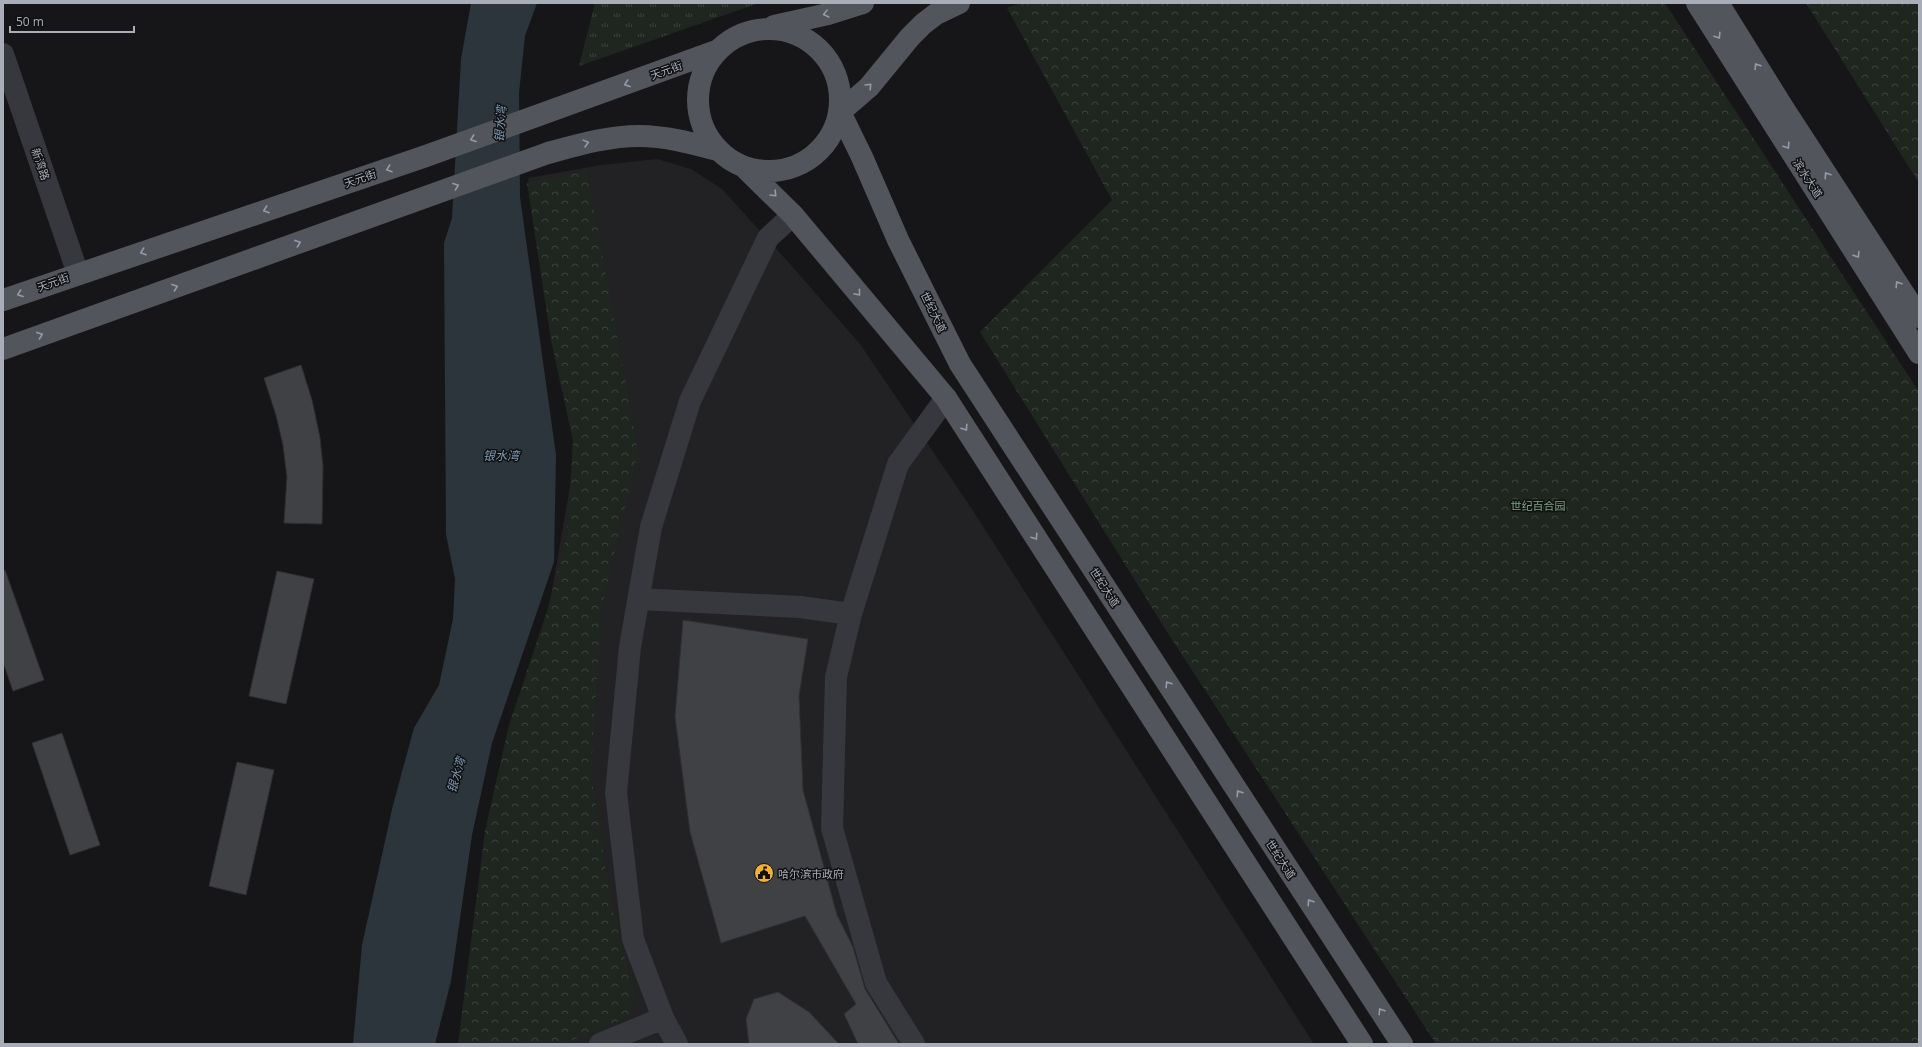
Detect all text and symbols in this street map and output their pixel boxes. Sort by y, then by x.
scale bar [10,8,134,34]
one-way arrow [823,10,829,18]
text: 50 m [16,13,44,30]
one-way arrow [1713,32,1720,39]
street label: 天元街 [648,57,684,83]
one-way arrow [1754,63,1761,70]
one-way arrow [623,79,630,87]
one-way arrow [864,83,872,91]
water label: 银水湾 [490,103,510,143]
one-way arrow [470,135,477,143]
one-way arrow [582,139,589,148]
one-way arrow [1783,141,1790,148]
street label: 新湾路 [29,146,53,182]
street label: 滨水大道 [1790,155,1826,201]
one-way arrow [386,164,393,172]
street label: 天元街 [342,166,378,190]
one-way arrow [1824,172,1832,179]
one-way arrow [453,183,460,191]
one-way arrow [769,190,777,197]
one-way arrow [263,205,270,214]
one-way arrow [294,239,301,248]
one-way arrow [140,247,147,255]
one-way arrow [1853,251,1860,258]
street label: 天元街 [35,269,71,295]
one-way arrow [1895,281,1903,288]
one-way arrow [172,283,179,292]
one-way arrow [854,288,861,296]
street label: 世纪大道 [918,289,950,335]
one-way arrow [17,290,24,298]
one-way arrow [36,332,43,340]
one-way arrow [960,423,967,430]
water label: 银水湾 [483,447,521,464]
park label: 世纪百合园 [1511,498,1566,513]
one-way arrow [1031,533,1038,540]
street label: 世纪大道 [1087,564,1123,610]
one-way arrow [1166,682,1173,689]
water label: 银水湾 [443,753,470,795]
one-way arrow [1237,791,1244,798]
street label: 世纪大道 [1263,836,1299,882]
public building icon: 哈尔滨市政府 [753,862,775,884]
place label: 哈尔滨市政府 [778,866,844,881]
one-way arrow [1307,899,1315,906]
one-way arrow [1378,1008,1385,1015]

